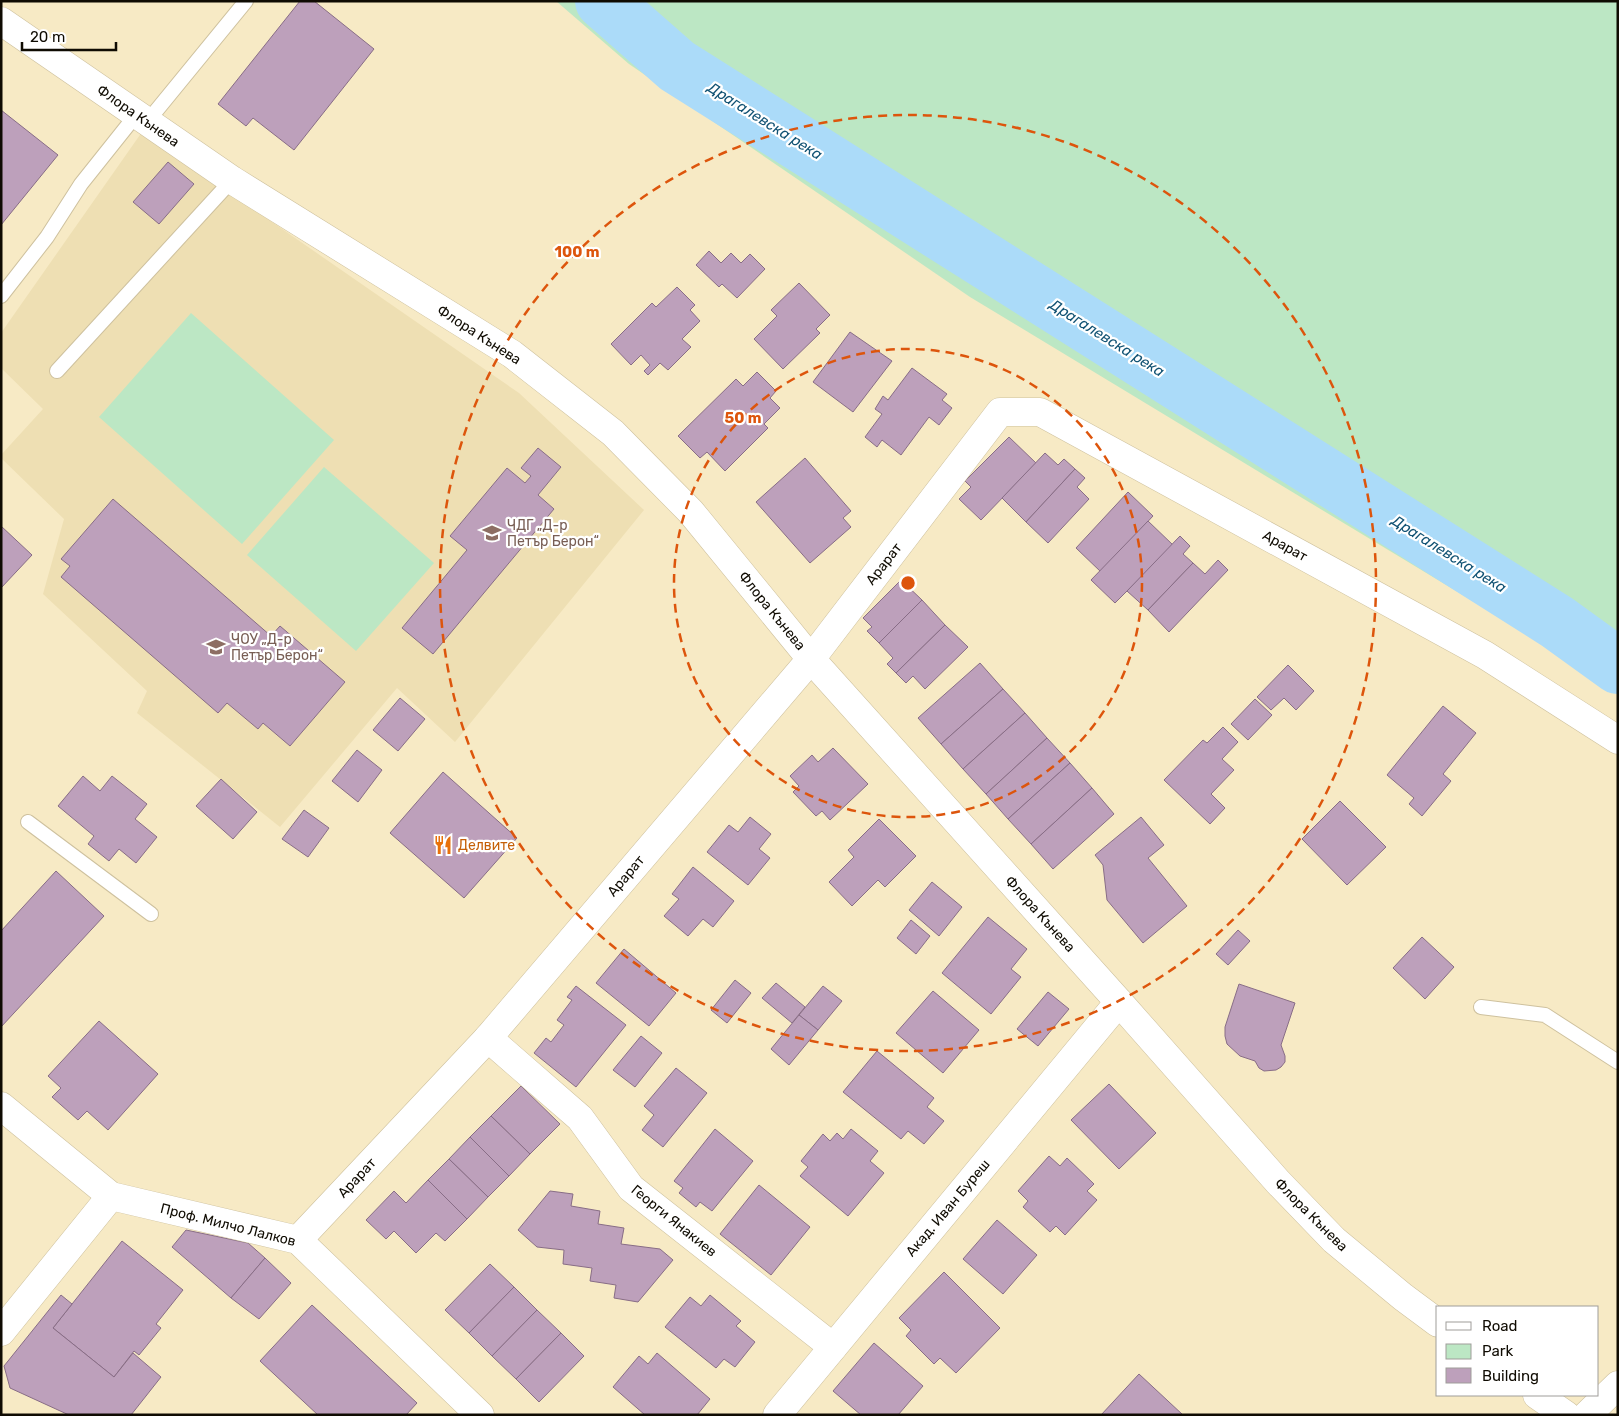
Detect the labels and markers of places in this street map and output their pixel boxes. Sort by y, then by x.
place label: ЧДГ „Д-р Петър Берон“ [507,517,599,550]
school or university icon: ЧДГ „Д-р Петър Берон“ [481,522,503,544]
centre of rings [899,574,917,592]
place label: ЧОУ „Д-р Петър Берон“ [231,631,323,664]
school or university icon: ЧОУ „Д-р Петър Берон“ [205,636,227,658]
restaurant icon: Делвите [432,834,454,856]
place label: Делвите [458,837,515,854]

